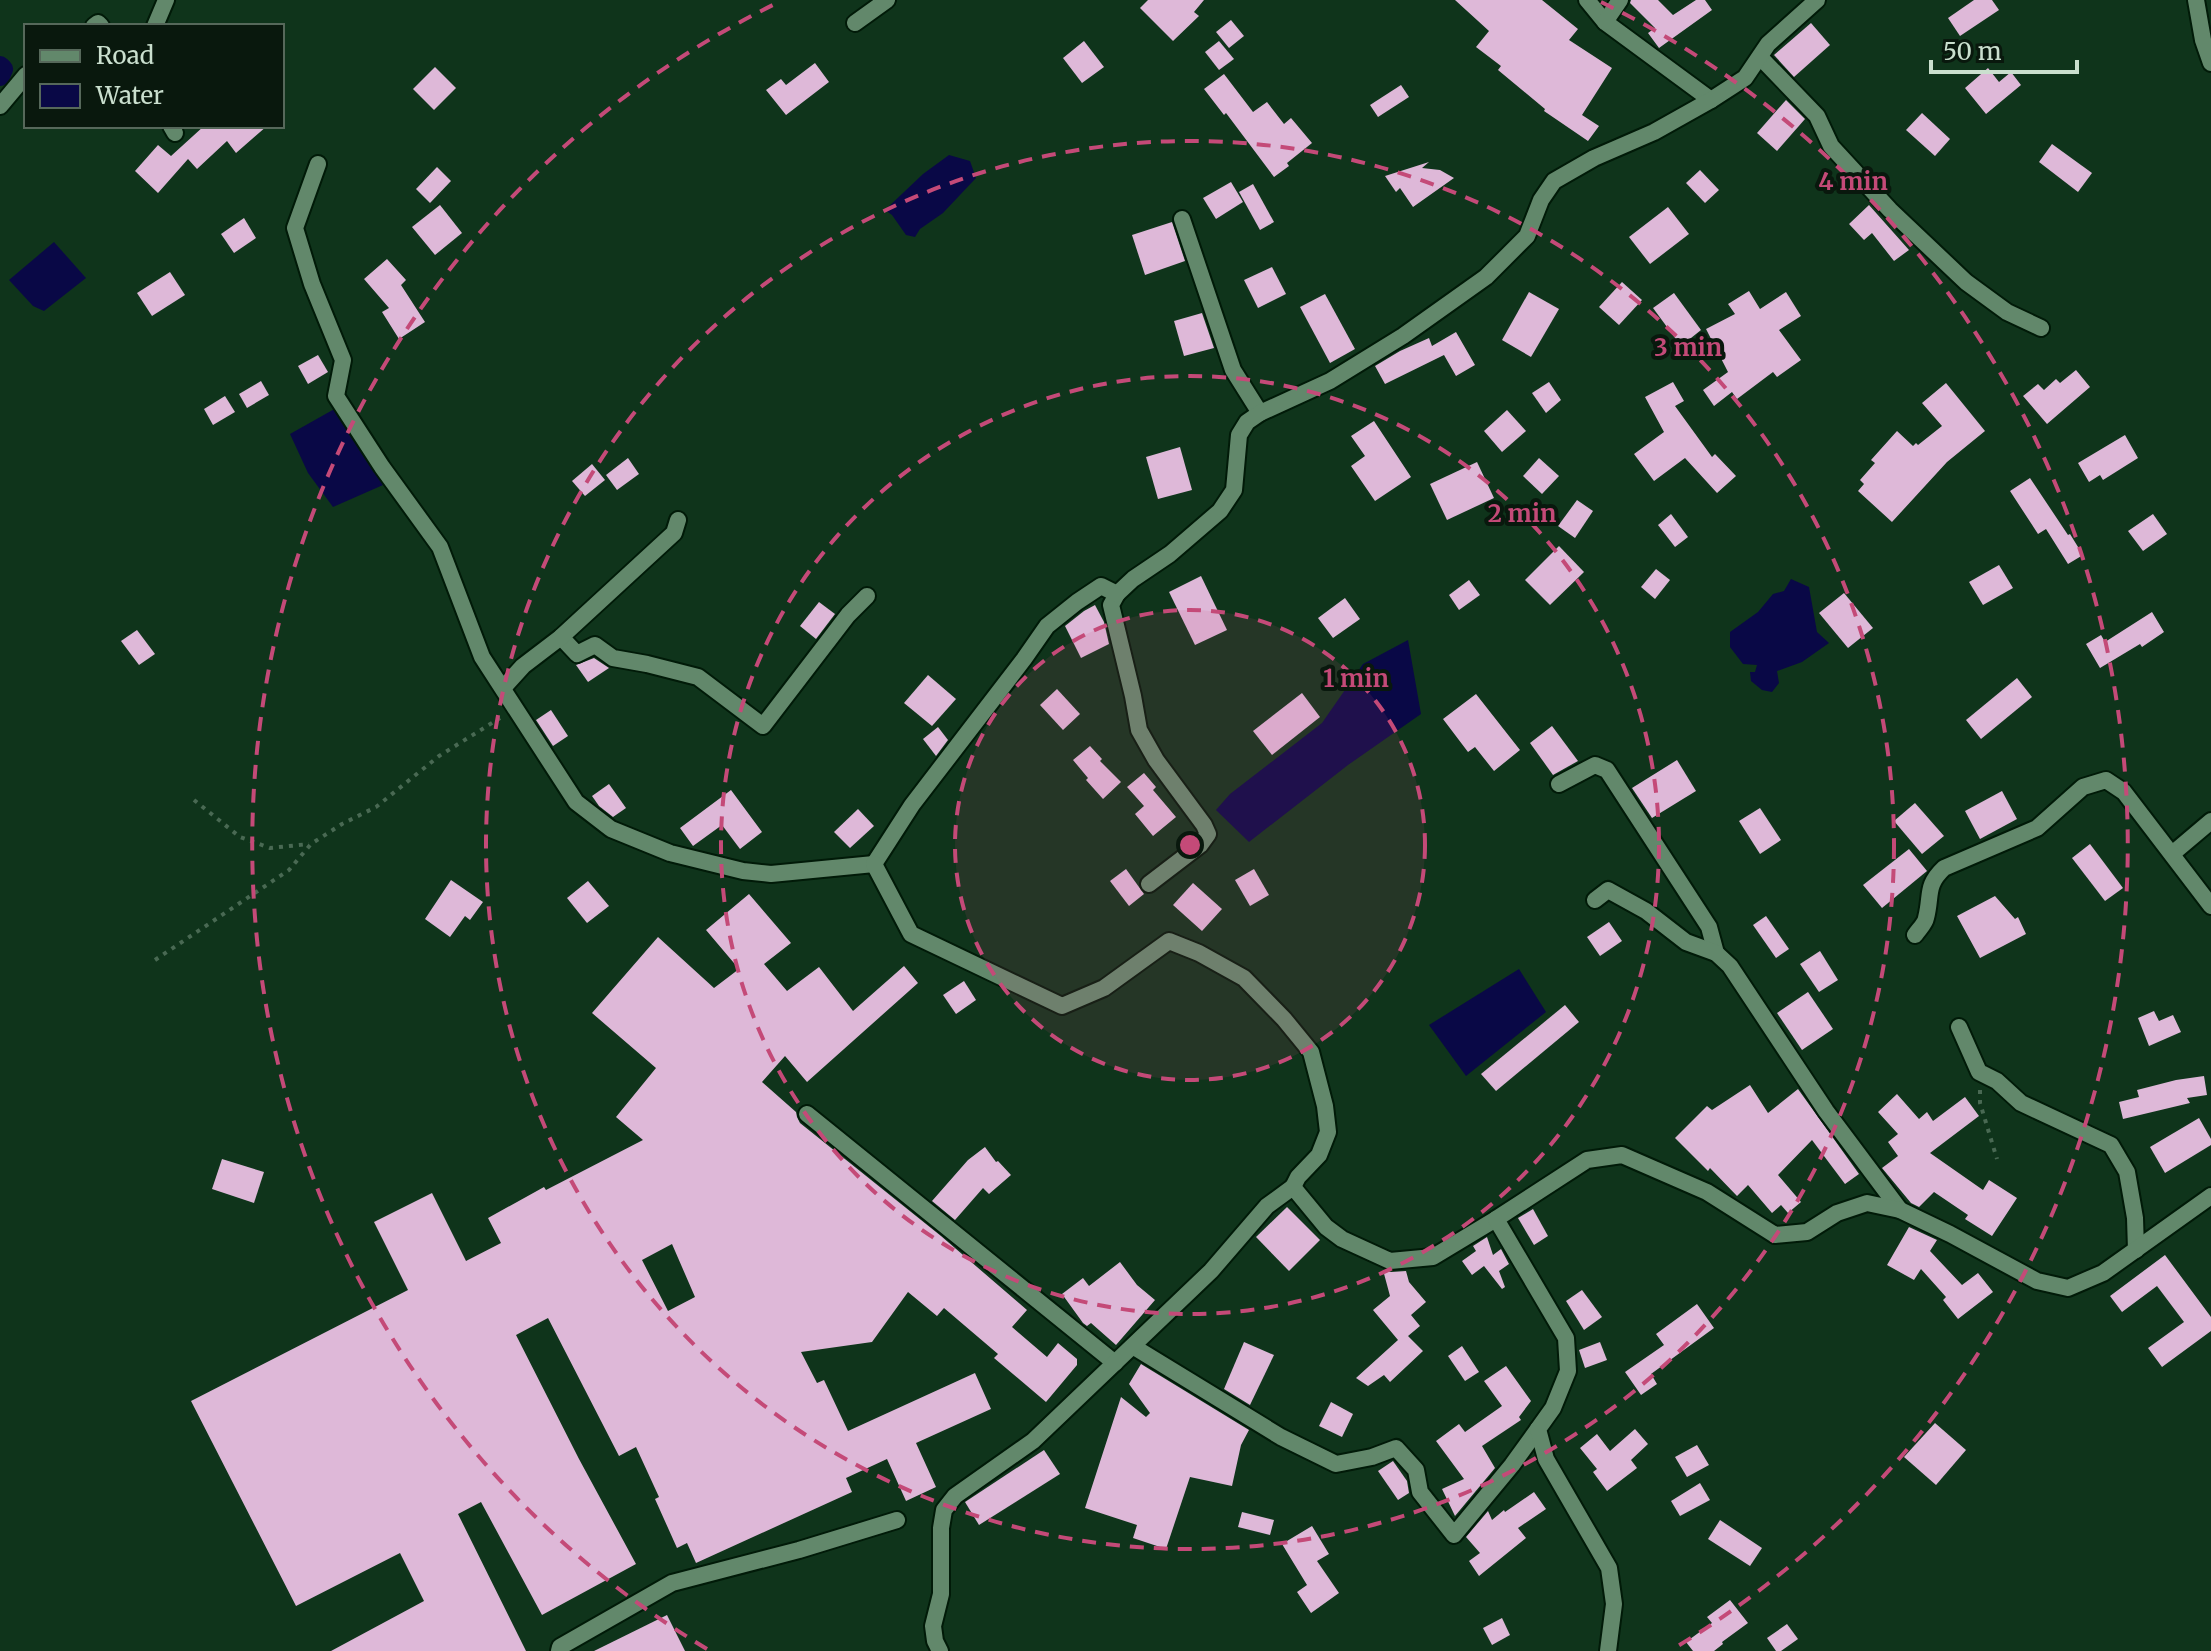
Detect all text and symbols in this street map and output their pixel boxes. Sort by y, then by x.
legend [24,24,284,128]
scale bar [1931,24,2077,74]
text: 50 m [1943,36,2002,67]
text: Road [96,40,154,71]
text: Water [95,80,164,111]
text: 4 min [1818,166,1888,197]
text: 3 min [1654,332,1722,363]
text: 2 min [1488,498,1556,529]
text: 1 min [1323,663,1389,694]
centre of rings [1176,831,1204,859]

